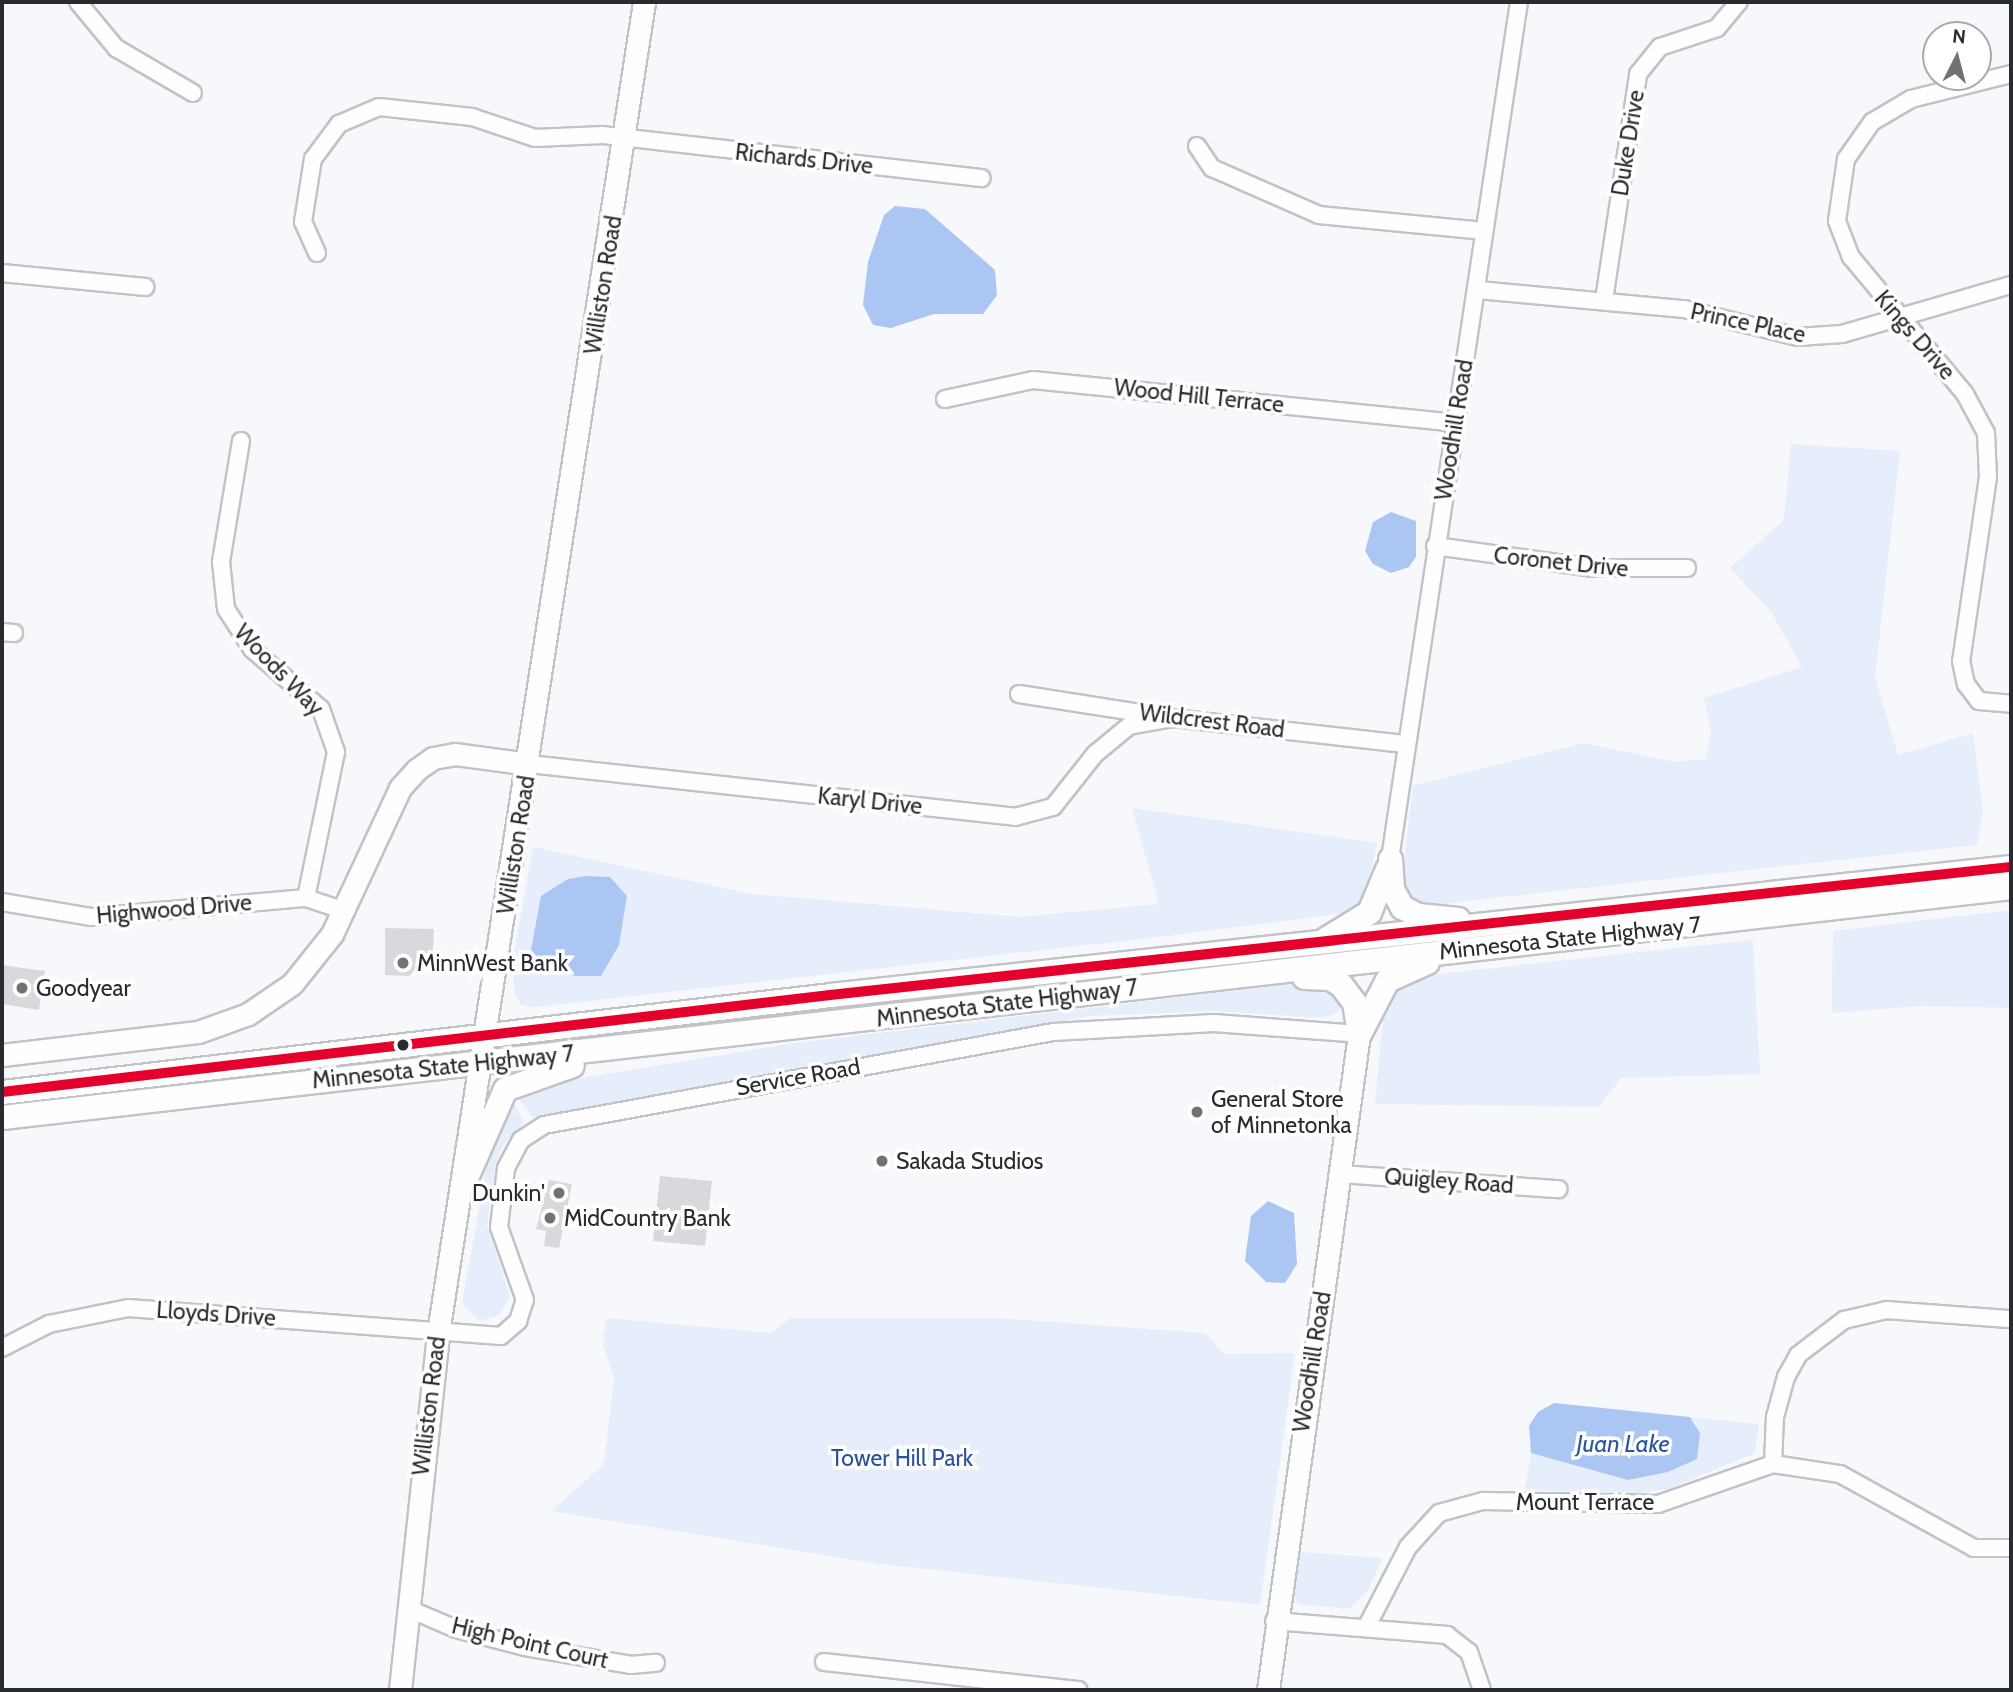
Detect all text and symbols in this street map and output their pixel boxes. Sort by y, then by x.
north arrow [1922,21,1992,91]
text: N [1951,24,1967,49]
street label: Duke Drive [1606,88,1650,198]
street label: Richards Drive [734,138,874,180]
street label: Williston Road [578,214,628,356]
street label: Kings Drive [1869,285,1961,385]
street label: Prince Place [1688,297,1808,349]
street label: Woodhill Road [1429,358,1479,502]
street label: Wood Hill Terrace [1113,373,1285,419]
street label: Coronet Drive [1492,541,1630,583]
street label: Woods Way [229,618,329,722]
street label: Wildcrest Road [1138,698,1286,744]
street label: Williston Road [491,774,541,916]
street label: Karyl Drive [816,782,924,820]
street label: Highwood Drive [95,888,253,930]
street label: Minnesota State Highway 7 [1438,911,1702,965]
place label: MinnWest Bank [417,949,568,977]
marker: MinnWest Bank [395,955,411,971]
street label: Minnesota State Highway 7 [875,973,1139,1033]
place label: Goodyear [36,974,131,1002]
marker: Goodyear [14,980,30,996]
unlabelled marker [396,1038,410,1052]
street label: Minnesota State Highway 7 [311,1040,575,1094]
street label: Service Road [734,1052,862,1102]
place label: General Store of Minnetonka [1211,1085,1352,1139]
marker: General Store of Minnetonka [1189,1104,1205,1120]
place label: Sakada Studios [896,1147,1043,1175]
marker: Sakada Studios [874,1153,890,1169]
street label: Quigley Road [1383,1163,1515,1199]
place label: Dunkin' [472,1179,545,1207]
marker: Dunkin' [551,1185,567,1201]
place label: MidCountry Bank [564,1204,731,1232]
marker: MidCountry Bank [542,1210,558,1226]
street label: Woodhill Road [1287,1290,1337,1434]
street label: Lloyds Drive [155,1296,277,1332]
street label: Williston Road [407,1335,451,1477]
water label: Juan Lake [1576,1430,1670,1458]
park label: Tower Hill Park [831,1444,973,1472]
street label: Mount Terrace [1516,1488,1654,1516]
street label: High Point Court [449,1612,611,1674]

